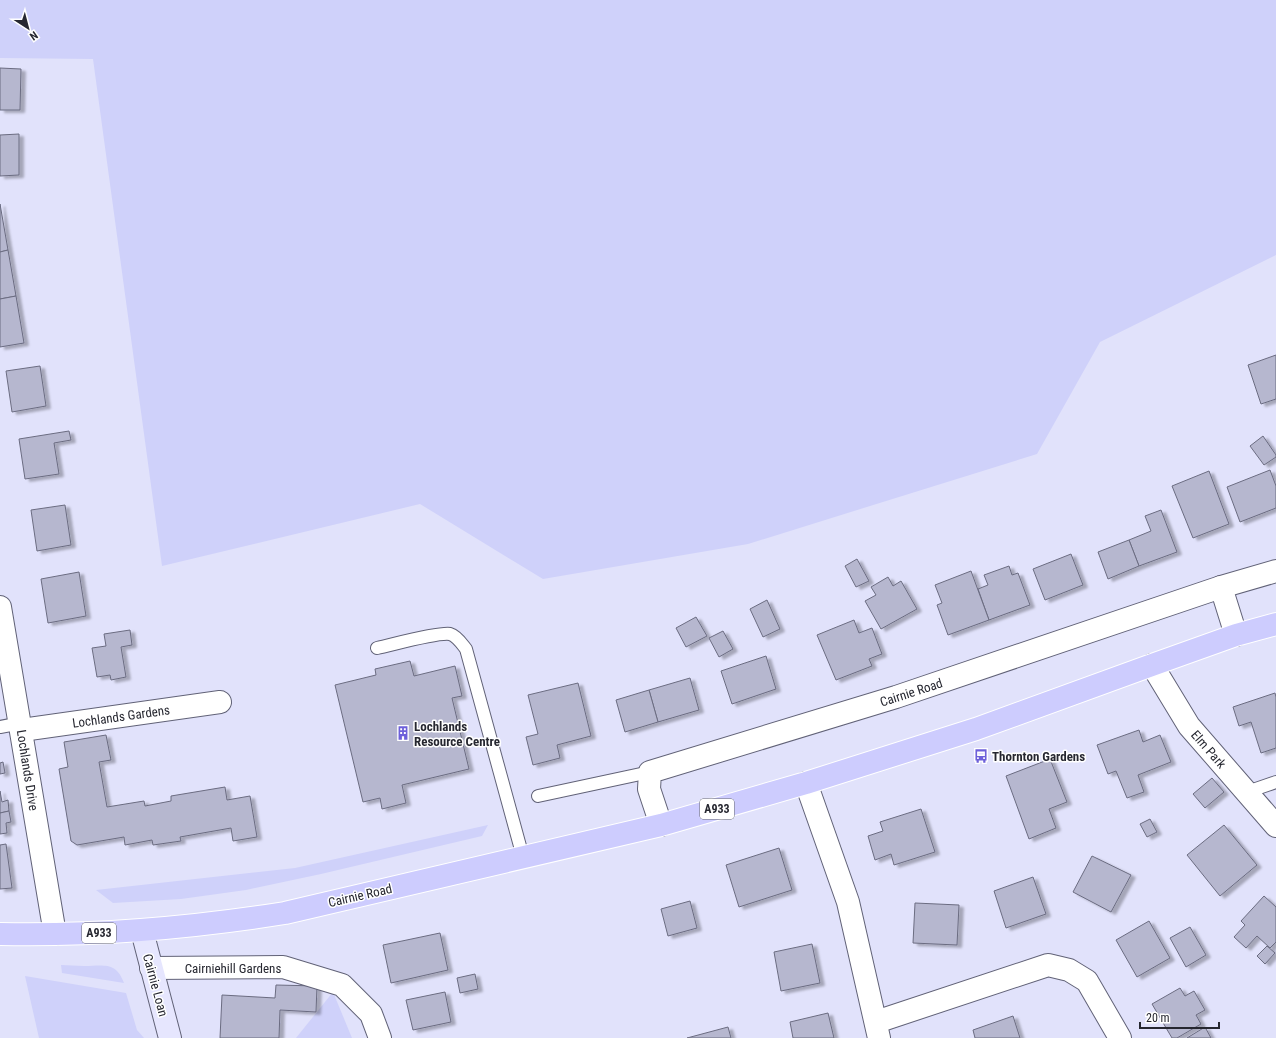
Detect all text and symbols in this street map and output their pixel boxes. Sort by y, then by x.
north arrow [8,8,48,48]
text: N [27,28,40,43]
street label: Cairnie Road [878,675,944,710]
street label: Lochlands Gardens [71,702,171,731]
place label: Lochlands Resource Centre [414,719,500,749]
building icon: Lochlands Resource Centre [395,725,411,741]
street label: Elm Park [1188,727,1229,771]
street label: Lochlands Drive [14,729,41,812]
bus stop icon: Thornton Gardens [973,748,989,764]
place label: Thornton Gardens [992,749,1085,764]
road number: A933 [700,799,734,819]
street label: Cairnie Road [327,881,393,910]
road number: A933 [82,923,116,943]
street label: Cairnie Loan [140,952,171,1018]
street label: Cairniehill Gardens [185,961,281,976]
scale bar [1140,1004,1219,1030]
text: 20 m [1146,1011,1170,1025]

